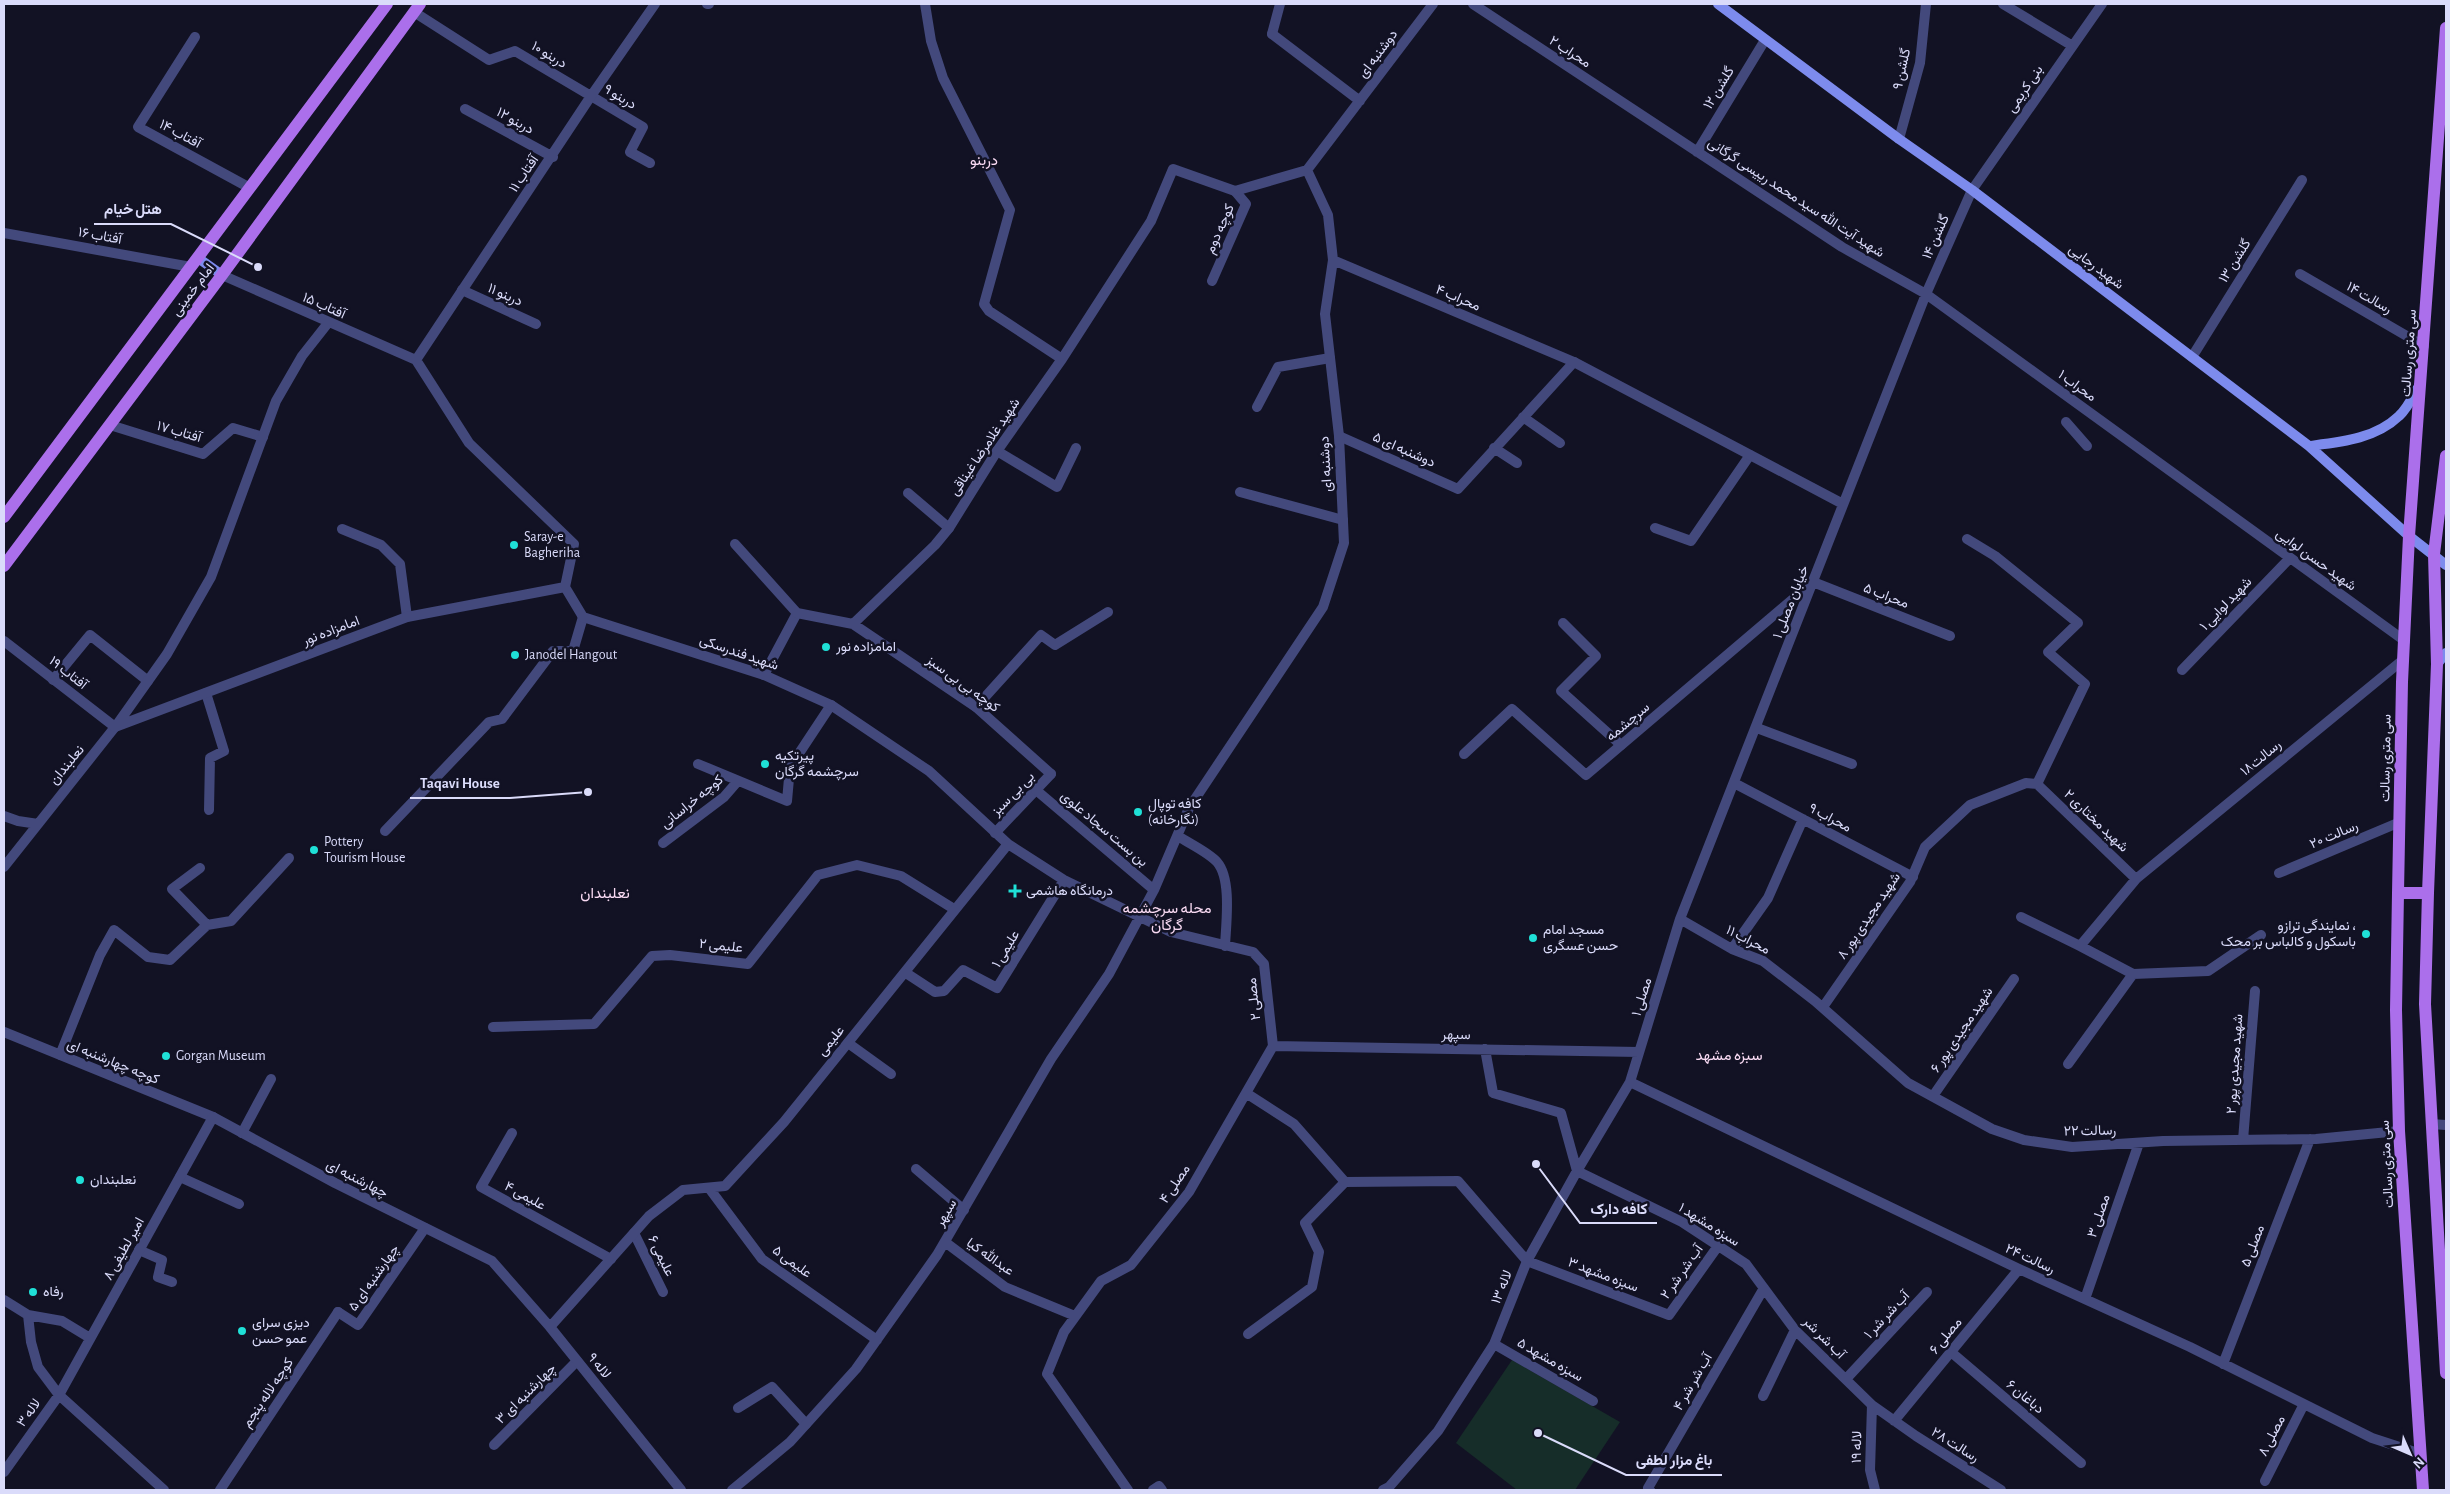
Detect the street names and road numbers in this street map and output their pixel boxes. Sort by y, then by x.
street label: دوشنبه ای [1355,27,1401,81]
street label: ۲ محراب [1546,33,1593,71]
street label: ۱۰ دربنو [528,39,569,72]
street label: ۹ گلشن [1890,47,1914,91]
street label: بنی کریمی [2004,63,2047,116]
street label: ۱۲ گلشن [1700,64,1738,112]
street label: ۹ دربنو [601,82,639,113]
street label: ۱۲ دربنو [494,105,536,138]
street label: آفتاب ۱۴ [156,116,205,153]
street label: شهید آیت الله سید محمد رییسی گرگانی [1705,134,1888,261]
street label: آفتاب ۱۱ [506,151,543,196]
street label: کوچه دوم [1203,202,1239,257]
street label: گلشن ۱۴ [1919,212,1953,262]
street label: آفتاب ۱۶ [77,224,125,248]
street label: ۱۳ گلشن [2215,236,2255,286]
street label: شهید رجایی [2065,242,2126,293]
street label: امام خمینی [169,261,218,319]
street label: ۱۴ رسالت [2343,279,2394,317]
street label: ۱۱ دربنو [485,281,525,310]
street label: ۴ محراب [1433,282,1482,315]
street label: آفتاب ۱۵ [300,289,350,323]
street label: سی متری رسالت [2399,309,2420,397]
street label: ۱ محراب [2055,368,2099,405]
street label: شهید غلامرضا غیناقی [947,396,1024,499]
street label: ۱۷ آفتاب [155,418,205,446]
street label: ۵ دوشنبه ای [1370,430,1438,471]
street label: دوشنبه ای [1318,435,1335,492]
street label: شهید حسن لوایی [2273,526,2359,594]
street label: خیابان مصلی ۱ [1771,563,1812,641]
street label: ۱ شهید لوایی [2197,575,2255,634]
street label: ۵ محراب [1861,581,1911,612]
street label: امامزاده نور [300,614,362,650]
street label: شهید فندرسکی [697,633,780,674]
street label: کوچه بی بی سبز [922,652,1002,717]
street label: ۱۹ آفتاب [46,653,92,694]
street label: سرچشمه [1604,700,1654,746]
street label: سی متری رسالت [2378,714,2395,802]
street label: رسالت۱۸ [2238,737,2285,779]
street label: نعلبندان [47,743,88,788]
street label: بی بی سبز [988,769,1038,820]
street label: کوچه خراسانی [658,773,727,833]
street label: ۲ شهید مختاری [2061,787,2131,856]
street label: بن بست سجاد علوی [1057,789,1150,870]
street label: ۹ محراب [1806,801,1854,836]
street label: ۲۰ رسالت [2308,819,2361,852]
street label: ۸ شهید مجیدی پور [1835,870,1905,963]
street label: ۱۱ محراب [1723,923,1772,958]
street label: ۱ علیمی [990,928,1023,970]
street label: ۲ علیمی [698,937,744,956]
street label: ۱ مصلی [1630,976,1655,1018]
street label: ۲ مصلی [1245,977,1264,1021]
street label: ۶ شهید مجیدی پور [1928,985,1997,1076]
street label: ۲ شهید مجیدی پور [2225,1013,2247,1115]
street label: علیمی [815,1023,848,1059]
street label: سپهر [1440,1028,1471,1044]
street label: کوچه چهارشنبه ای [64,1037,161,1089]
street label: سی متری رسالت [2378,1120,2397,1208]
street label: ۲۲ رسالت [2064,1124,2117,1139]
street label: چهارشنبه ای [323,1158,390,1202]
street label: ۴ مصلی [1157,1162,1194,1206]
street label: ۴ علیمی [502,1179,548,1214]
street label: ۳ مصلی [2085,1193,2114,1240]
street label: سپهر [932,1197,961,1231]
street label: ۱ سبزه مشهد [1675,1201,1742,1250]
street label: ۸ امیر لطیفی [101,1215,148,1283]
street label: ۵ مصلی [2239,1223,2268,1269]
street label: ۶ علیمی [644,1233,677,1279]
street label: عبدالله کیا [963,1234,1017,1279]
street label: ۲ آب شر شر [1657,1240,1708,1302]
street label: ۲۴ رسالت [2003,1241,2057,1278]
street label: ۵ چهارشنبه ای [346,1242,404,1315]
street label: ۵ علیمی [769,1243,814,1282]
street label: ۳ سبزه مشهد [1565,1255,1640,1296]
street label: لاله ۱۳ [1489,1268,1515,1306]
street label: ۱ آب شر شر [1861,1287,1914,1342]
street label: آب شر شر [1799,1313,1850,1364]
street label: ۶ مصلی [1927,1315,1965,1357]
street label: ۵ سبزه مشهد [1514,1336,1585,1385]
street label: ۴ آب شر شر [1670,1349,1717,1413]
street label: ۹ لاله [585,1351,613,1381]
street label: کوچه لاله پنجم [240,1356,298,1431]
street label: ۳ چهارشنبه ای [493,1361,560,1428]
street label: ۶ دباغان [2003,1377,2047,1417]
street label: لاله ۳ [14,1396,44,1430]
street label: ۸ مصلی [2256,1413,2289,1459]
street label: ۲۸ رسالت [1928,1425,1981,1466]
street label: ۱۹ لاله [1850,1431,1864,1463]

